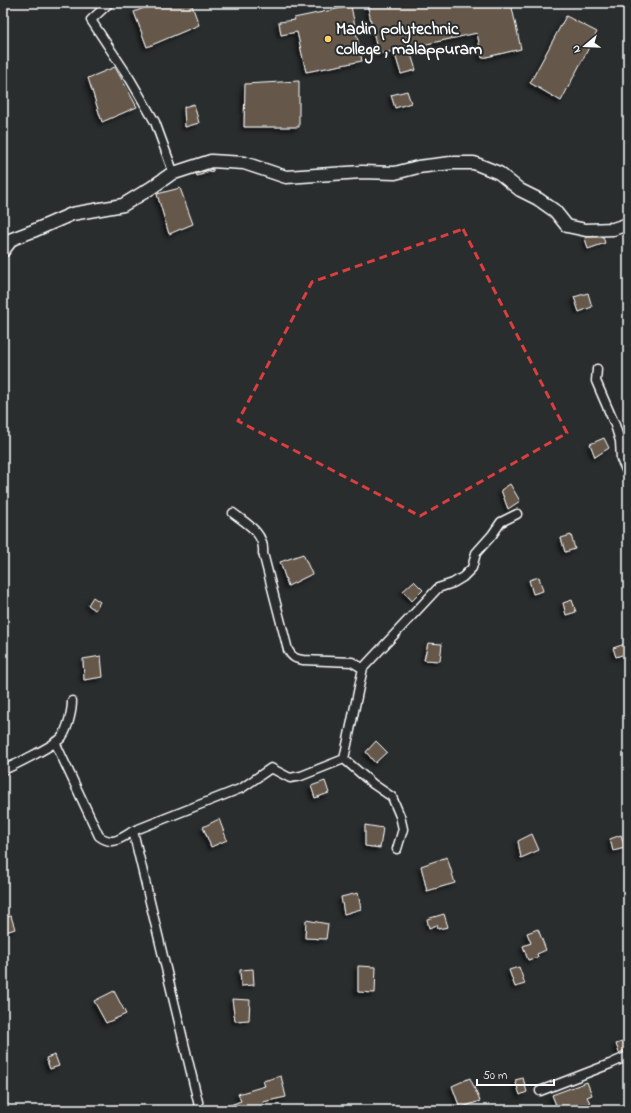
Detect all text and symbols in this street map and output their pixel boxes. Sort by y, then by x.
place label: Madin polytechnic college , malappuram [336,17,482,64]
north arrow [565,26,605,66]
marker: Madin polytechnic college , malappuram [323,34,333,44]
text: N [568,43,585,55]
scale bar [477,1061,554,1087]
text: 50 m [483,1067,507,1085]

